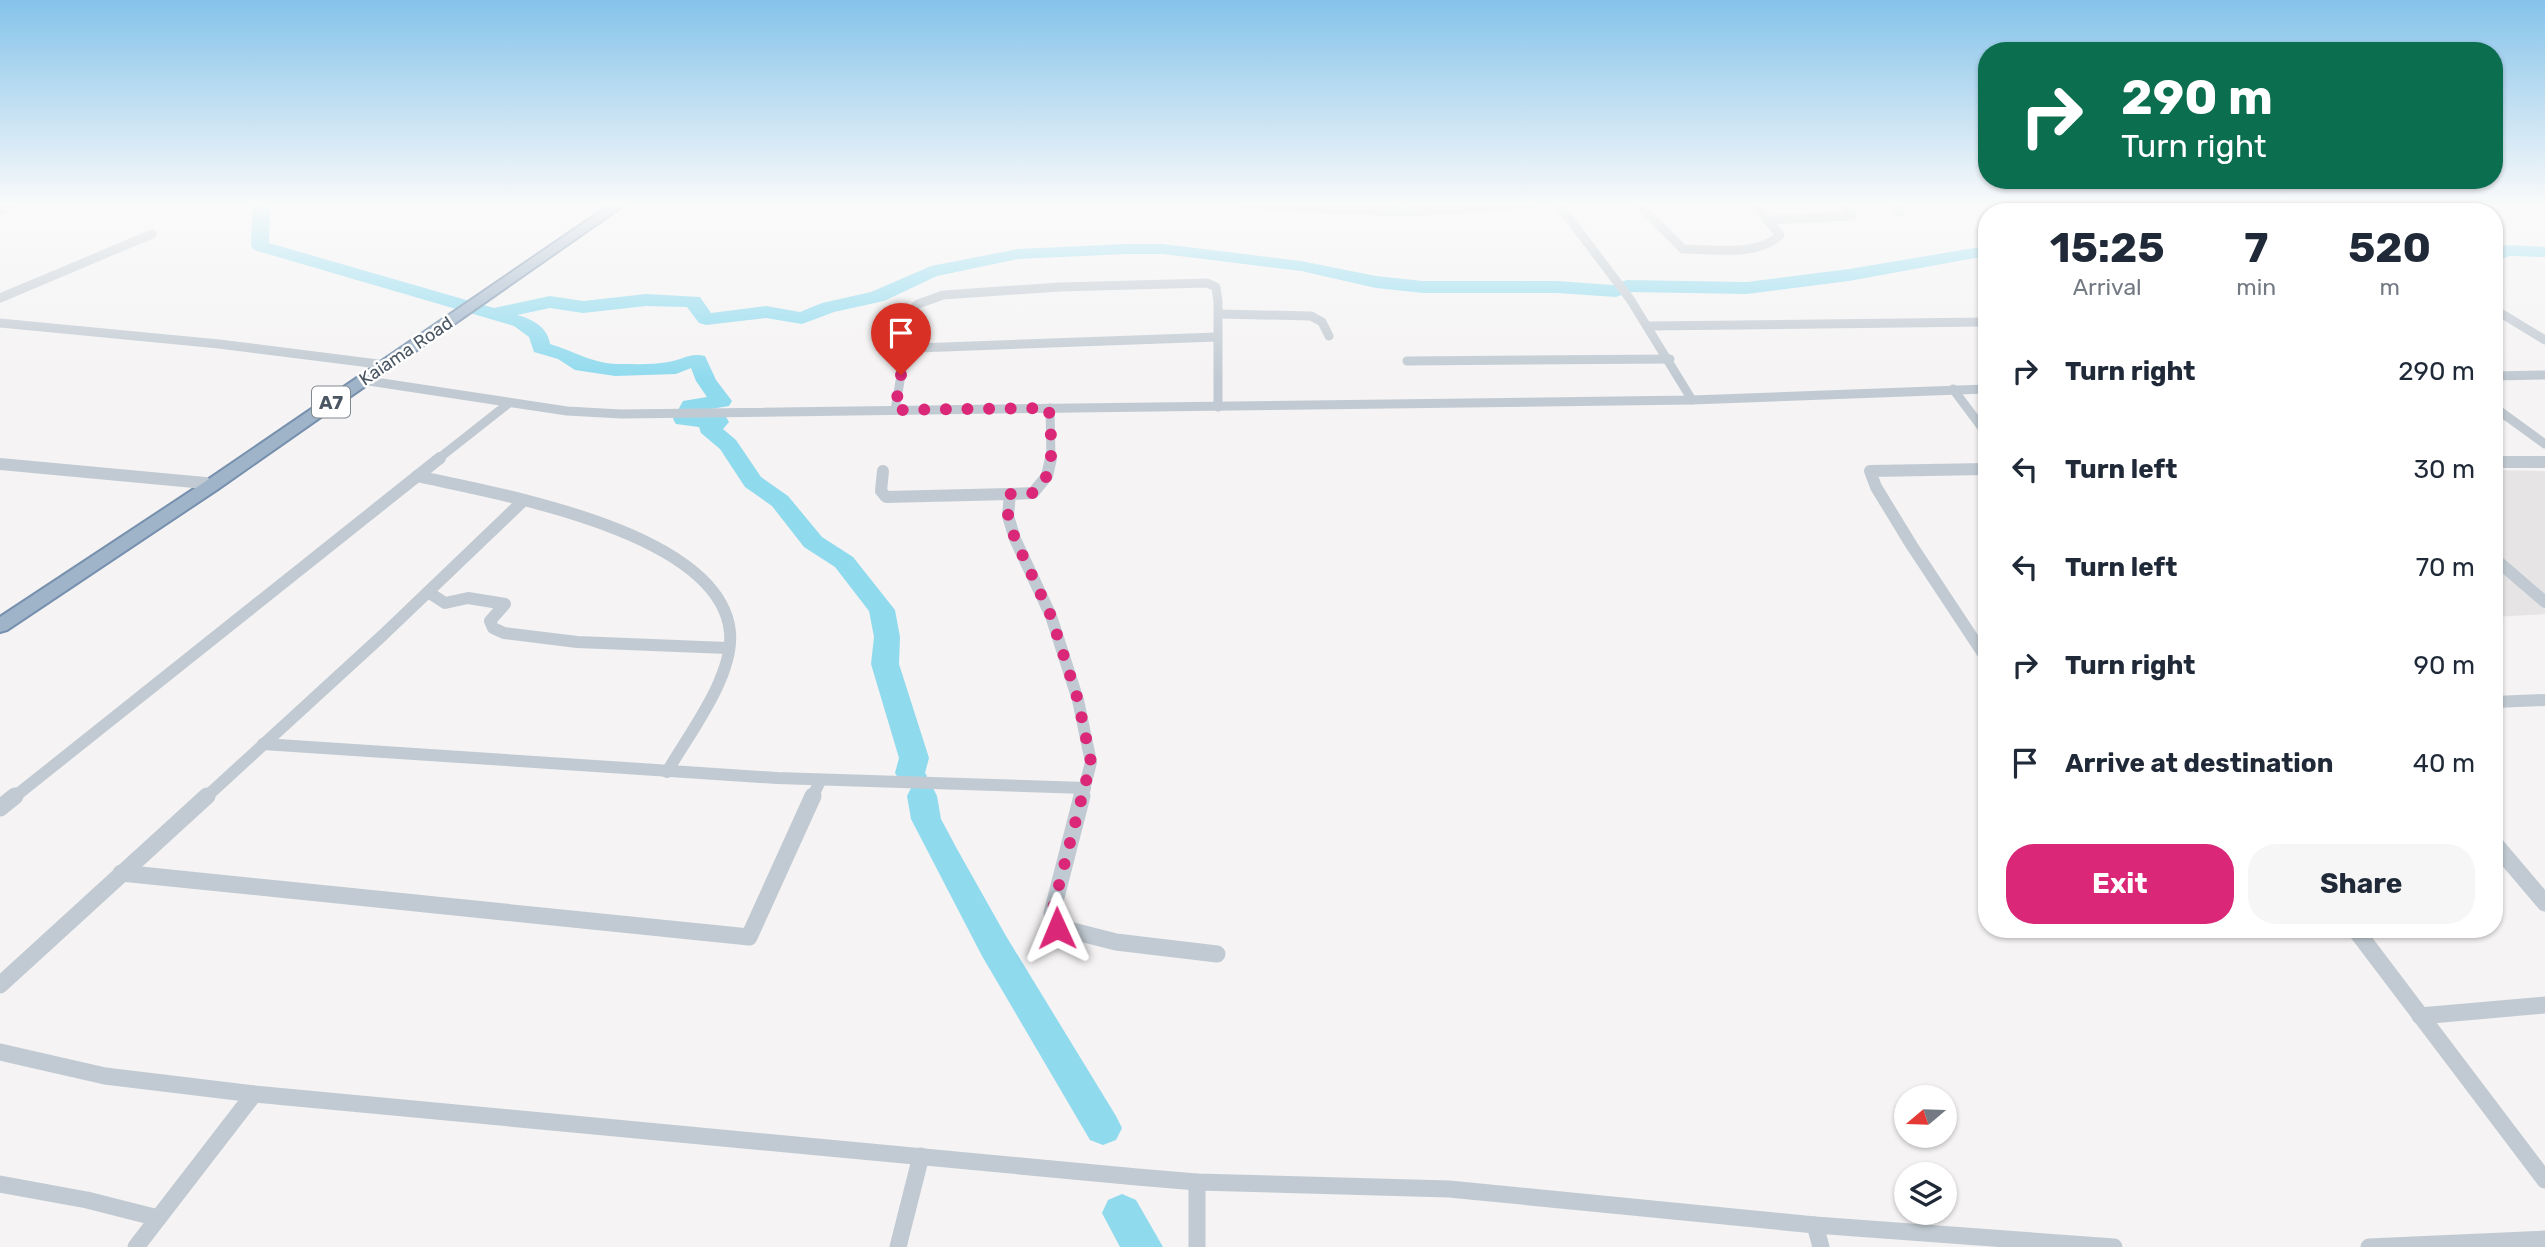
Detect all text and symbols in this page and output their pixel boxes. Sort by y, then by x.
text: 290 m [2121,68,2273,126]
icon: right [2006,70,2097,161]
text: Turn right [2121,127,2266,165]
text: 15:25 [2050,223,2165,273]
text: 7 [2244,223,2268,273]
text: 520 [2348,223,2431,273]
text: Arrival [2073,273,2142,301]
text: min [2236,273,2276,301]
text: m [2379,273,2400,301]
pin [871,303,931,375]
street label: Kaiama Road [355,312,457,390]
icon: arrive [882,314,920,352]
icon: right [2006,352,2044,390]
text: Turn right [2065,356,2195,387]
text: 290 m [2398,356,2475,387]
road number: A7 [312,386,350,418]
icon: left [2006,450,2044,488]
text: Turn left [2065,454,2177,485]
text: 30 m [2413,454,2475,485]
icon: left [2006,548,2044,586]
text: Turn left [2065,552,2177,583]
text: 70 m [2416,552,2475,583]
icon: right [2006,646,2044,684]
text: Turn right [2065,650,2195,681]
text: 90 m [2414,650,2475,681]
icon: arrive [2006,744,2044,782]
text: Arrive at destination [2065,748,2333,779]
text: 40 m [2413,748,2475,779]
button: Exit [2006,844,2234,924]
button: Share [2248,844,2475,924]
position arrow [1020,891,1094,965]
north arrow [1894,1085,1956,1148]
map controls [1894,1085,1957,1225]
button: layers [1894,1162,1957,1225]

